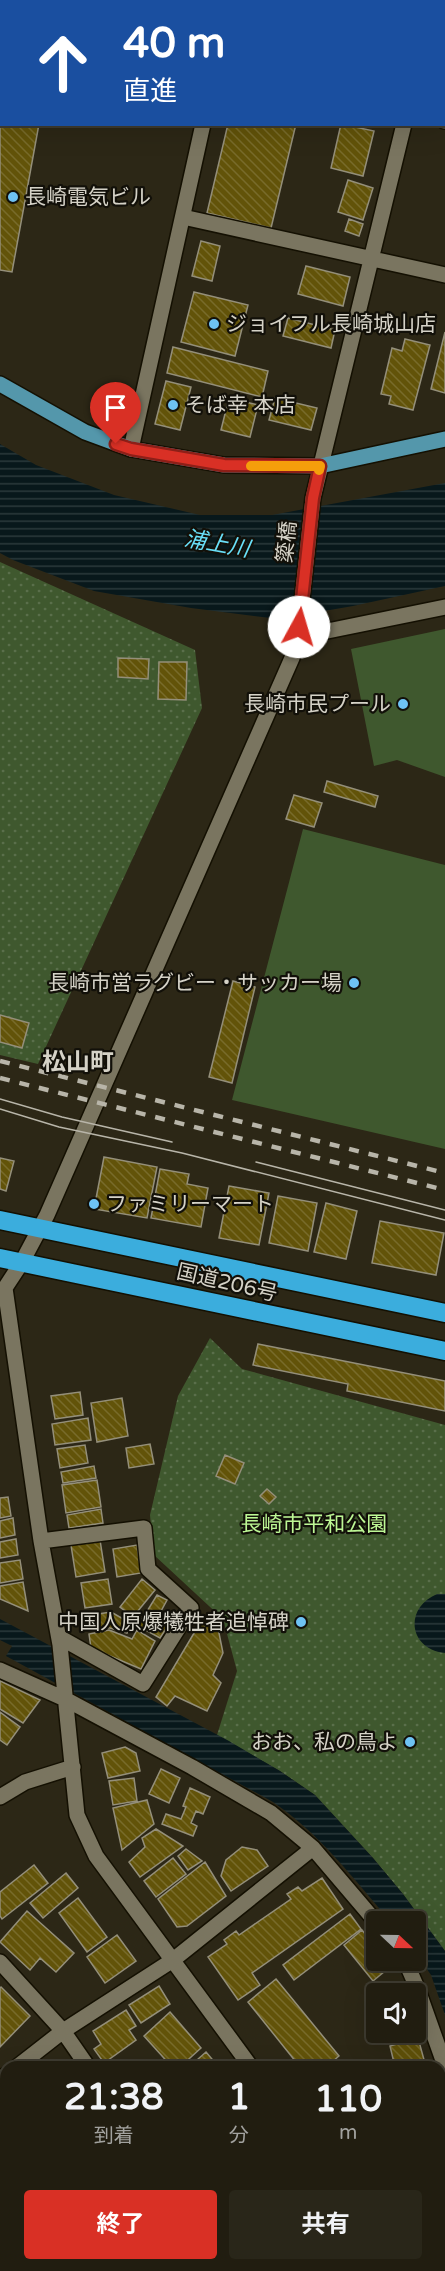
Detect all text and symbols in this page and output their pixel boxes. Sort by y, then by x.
text: 40 m [123,18,225,69]
icon: ahead [24,24,102,102]
text: 直進 [123,75,177,108]
place label: 長崎電気ビル [25,185,151,210]
marker: 長崎電気ビル [6,190,20,204]
place label: ジョイフル長崎城山店 [226,312,436,337]
marker: ジョイフル長崎城山店 [207,317,221,331]
pin [90,382,141,444]
icon: arrive [99,391,132,424]
place label: そば幸 本店 [185,393,295,418]
marker: そば幸 本店 [166,398,180,412]
street label: 簗橋 [272,520,302,564]
water label: 浦上川 [182,525,254,563]
position arrow [267,595,331,659]
place label: 長崎市民プール [244,692,391,717]
marker: 長崎市民プール [396,697,410,711]
place label: 長崎市営ラグビー・サッカー場 [48,971,342,996]
marker: 長崎市営ラグビー・サッカー場 [347,976,361,990]
district label: 松山町 [42,1048,114,1077]
place label: ファミリーマート [106,1192,274,1217]
marker: ファミリーマート [87,1197,101,1211]
street label: 国道206号 [174,1259,280,1307]
park label: 長崎市平和公園 [241,1512,388,1537]
place label: 中国人原爆犧牲者追悼碑 [58,1610,289,1635]
marker: 中国人原爆犧牲者追悼碑 [294,1615,308,1629]
place label: おお、私の鳥よ [251,1730,398,1755]
marker: おお、私の鳥よ [403,1735,417,1749]
north arrow [366,1911,426,1971]
map controls [366,1911,426,2043]
button: sound [366,1983,426,2043]
text: 21:38 [64,2076,164,2119]
text: 1 [228,2076,250,2119]
text: 110 [314,2078,382,2121]
text: m [339,2121,357,2145]
text: 到着 [94,2124,134,2148]
text: 分 [229,2124,249,2148]
button: 終了 [24,2190,217,2259]
button: 共有 [229,2190,422,2259]

